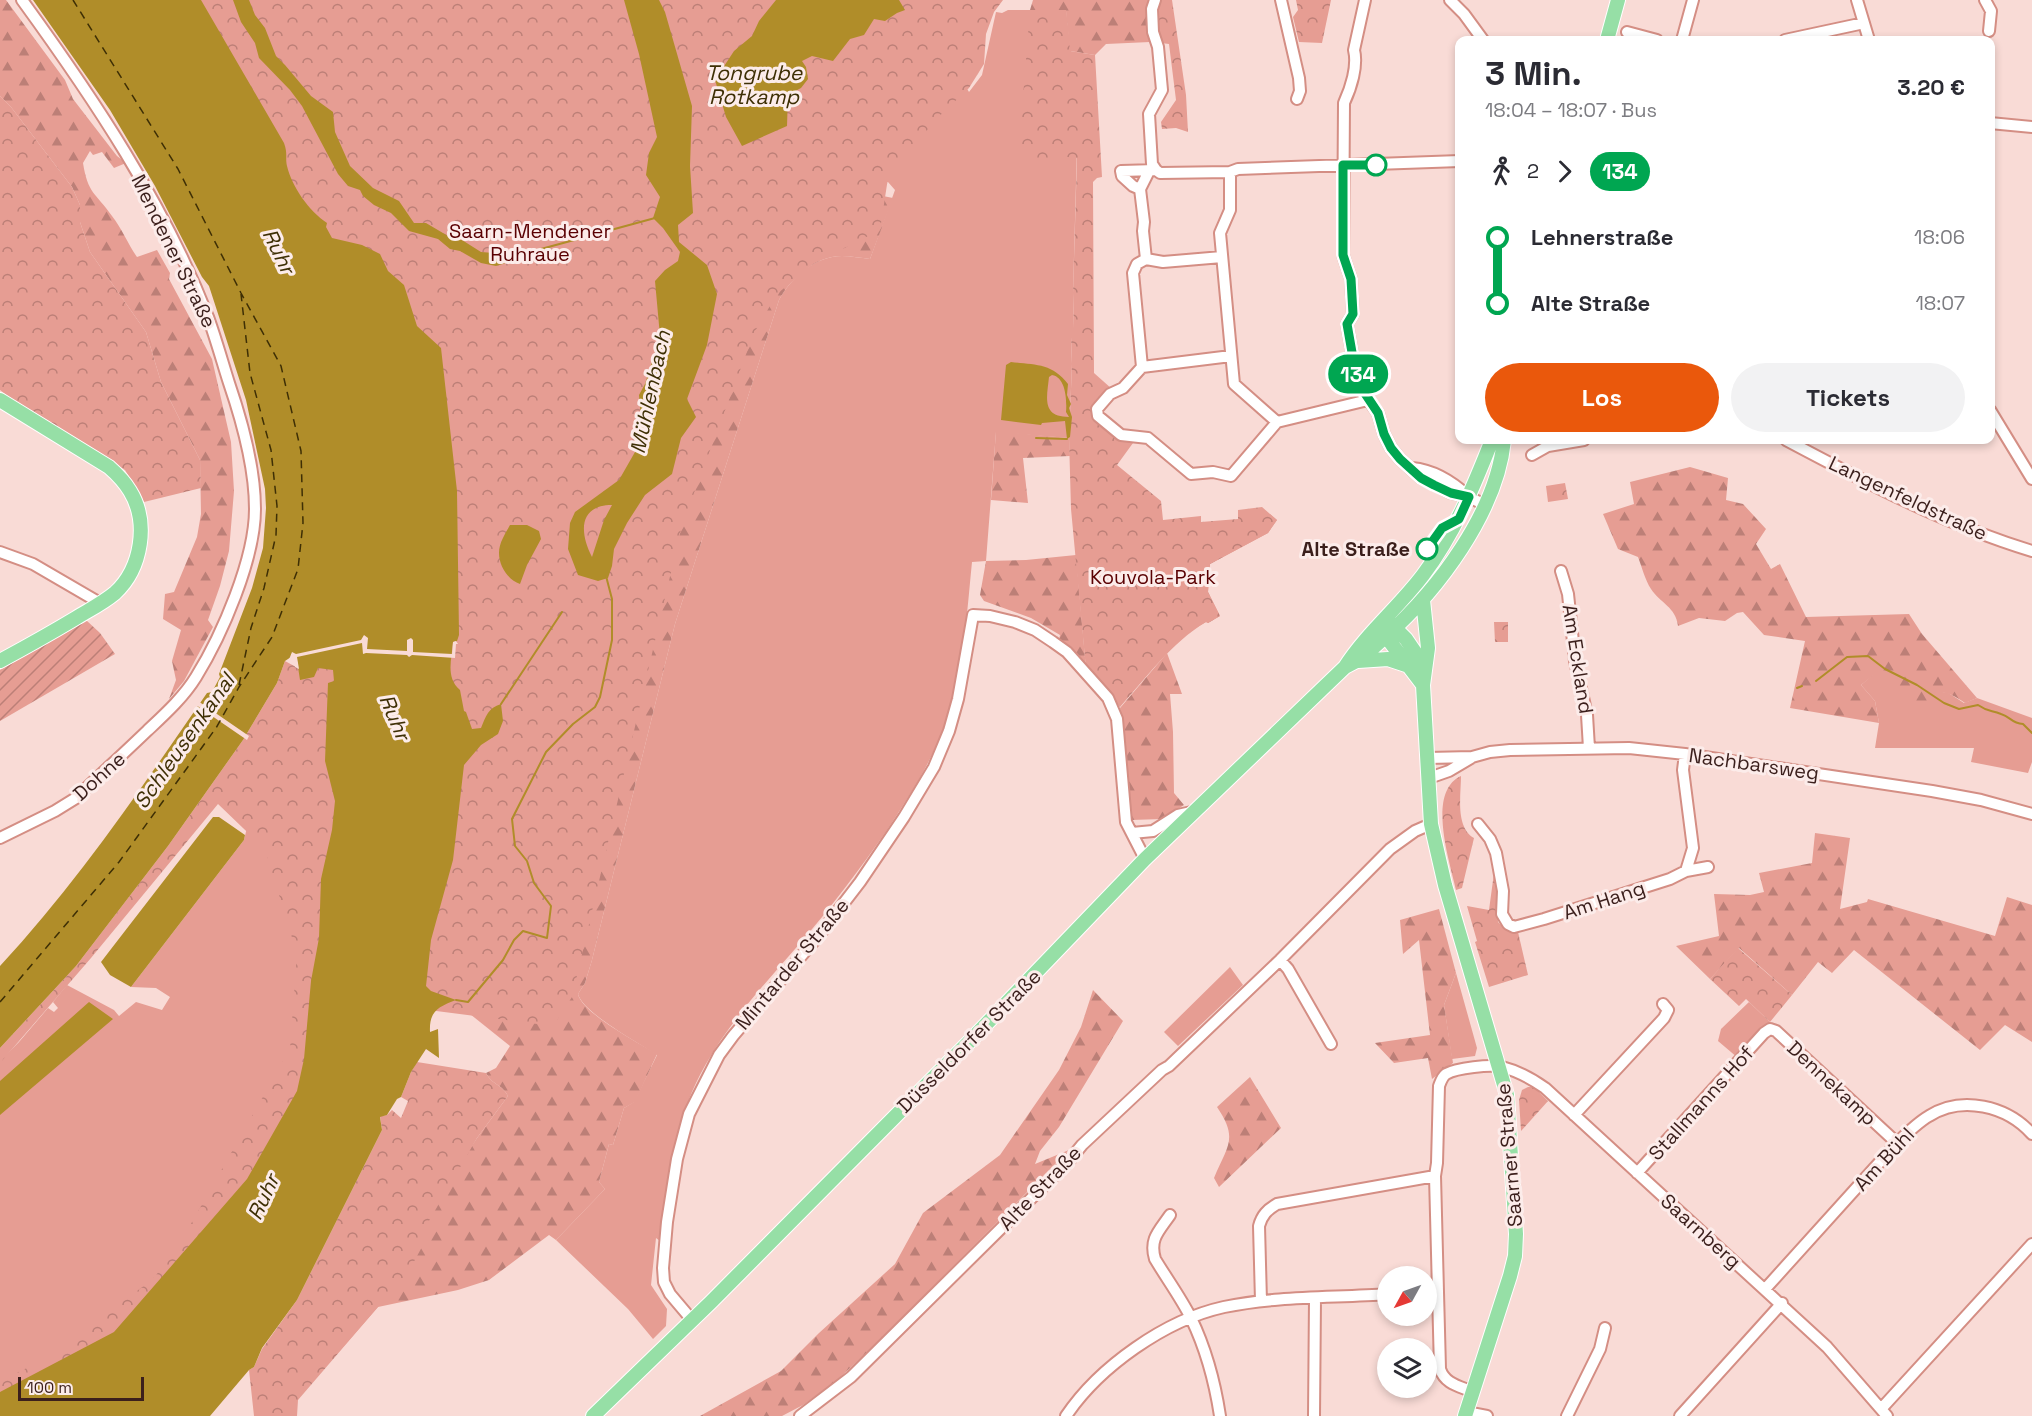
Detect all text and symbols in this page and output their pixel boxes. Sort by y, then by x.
text: 3 Min. [1485,53,1582,95]
water label: Tongrube Rotkamp [706,59,804,110]
text: 3.20 € [1897,73,1965,101]
text: 18:04 – 18:07 · Bus [1485,97,1657,123]
unlabelled marker [1365,154,1387,176]
icon: walk [1485,155,1518,188]
icon: forward [1548,155,1581,188]
text: 2 [1527,158,1539,184]
text: 134 [1602,158,1638,185]
street label: Mendener Straße [126,170,222,332]
park label: Saarn-Mendener Ruhraue [449,218,611,267]
text: Lehnerstraße [1531,223,1673,251]
water label: Ruhr [257,224,302,280]
text: 18:06 [1914,224,1965,250]
text: Alte Straße [1531,289,1650,317]
text: 18:07 [1915,290,1965,316]
water label: Mühlenbach [624,327,676,456]
line badge: 134 [1324,354,1392,394]
text: 134 [1340,361,1376,388]
button: Los [1485,363,1719,432]
button: Tickets [1731,363,1965,432]
street label: Langenfeldstraße [1825,450,1991,546]
place label: Alte Straße [1302,536,1410,562]
marker: Alte Straße [1416,538,1438,560]
park label: Kouvola-Park [1090,564,1216,590]
street label: Am Eckland [1557,602,1599,716]
water label: Schleusenkanal [128,666,242,814]
water label: Ruhr [373,690,417,746]
street label: Nachbarsweg [1687,742,1821,786]
street label: Dohne [67,746,131,806]
street label: Am Hang [1560,875,1648,925]
street label: Mintarder Straße [729,893,855,1035]
street label: Düsseldorfer Straße [891,963,1047,1119]
street label: Dennekamp [1782,1035,1882,1131]
street label: Stallmanns Hof [1643,1040,1759,1166]
street label: Saarner Straße [1490,1082,1528,1228]
street label: Am Bühl [1848,1122,1920,1196]
street label: Alte Straße [993,1140,1087,1236]
water label: Ruhr [241,1168,286,1224]
street label: Saarnberg [1655,1188,1747,1274]
north arrow [1377,1266,1437,1326]
map controls [1377,1266,1437,1398]
button: layers [1377,1338,1437,1398]
scale bar [18,1374,144,1402]
text: 100 m [27,1377,72,1398]

